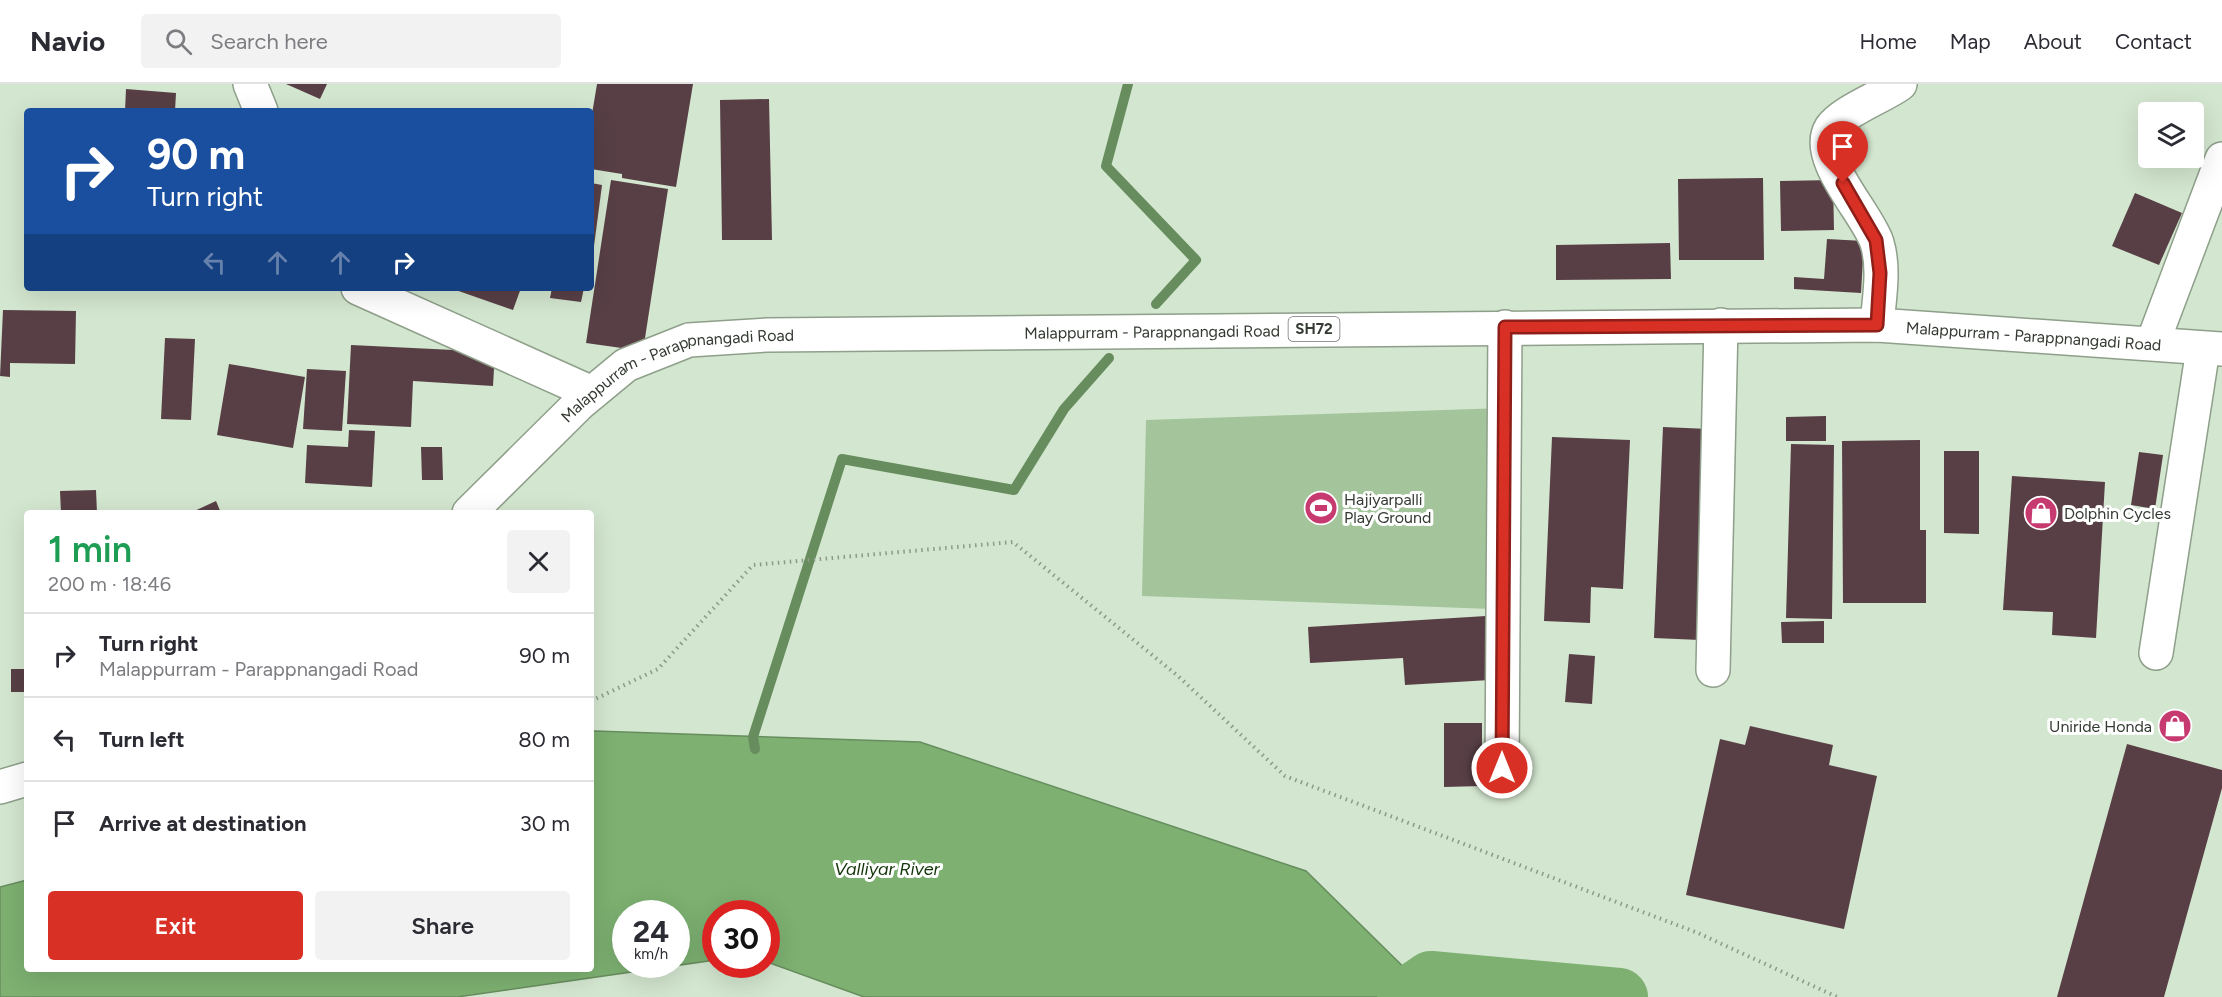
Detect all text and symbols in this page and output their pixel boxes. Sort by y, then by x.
search box [141,14,561,68]
text: Navio [30,24,105,58]
icon: search [162,25,195,58]
text: Search here [210,28,328,55]
text: Home [1860,29,1917,54]
text: Map [1950,29,1991,54]
text: About [2024,29,2082,54]
text: Contact [2115,29,2192,54]
map controls [2138,102,2204,168]
button: layers [2138,102,2204,168]
pin [1817,121,1868,183]
text: 90 m [147,129,245,180]
icon: arrive [1826,130,1859,163]
icon: right [48,132,126,210]
text: Turn right [147,180,263,213]
icon: left [198,246,231,279]
icon: ahead [261,246,294,279]
icon: ahead [324,246,357,279]
icon: right [387,246,420,279]
road number: SH72 [1288,317,1340,341]
street label: Malappurram - Parappnangadi Road [1905,318,2162,354]
street label: Malappurram - Parappnangadi Road [1024,321,1280,342]
street label: Malappurram - Parappnangadi Road [557,325,794,426]
sports icon: Hajiyarpalli Play Ground [1303,490,1339,526]
place label: Hajiyarpalli Play Ground [1344,490,1431,527]
shop icon: Dolphin Cycles [2023,495,2059,531]
place label: Dolphin Cycles [2064,504,2171,523]
text: 1 min [48,528,132,571]
button: close [507,530,570,593]
text: 200 m · 18:46 [48,572,171,596]
text: Turn right [99,630,198,657]
icon: right [48,639,81,672]
text: 90 m [519,642,570,669]
text: Malappurram - Parappnangadi Road [99,657,418,681]
shop icon: Uniride Honda [2157,708,2193,744]
place label: Uniride Honda [2049,717,2152,736]
icon: left [48,723,81,756]
text: Turn left [99,726,185,753]
text: 80 m [518,726,570,753]
position arrow [1470,736,1534,800]
icon: arrive [48,807,81,840]
text: Arrive at destination [99,810,307,837]
text: 30 m [520,810,570,837]
water label: Valliyar River [834,858,941,880]
button: Exit [48,891,303,960]
button: Share [315,891,570,960]
speed limit sign: 30 [702,900,780,978]
text: 24 [633,913,669,950]
text: km/h [634,945,668,963]

